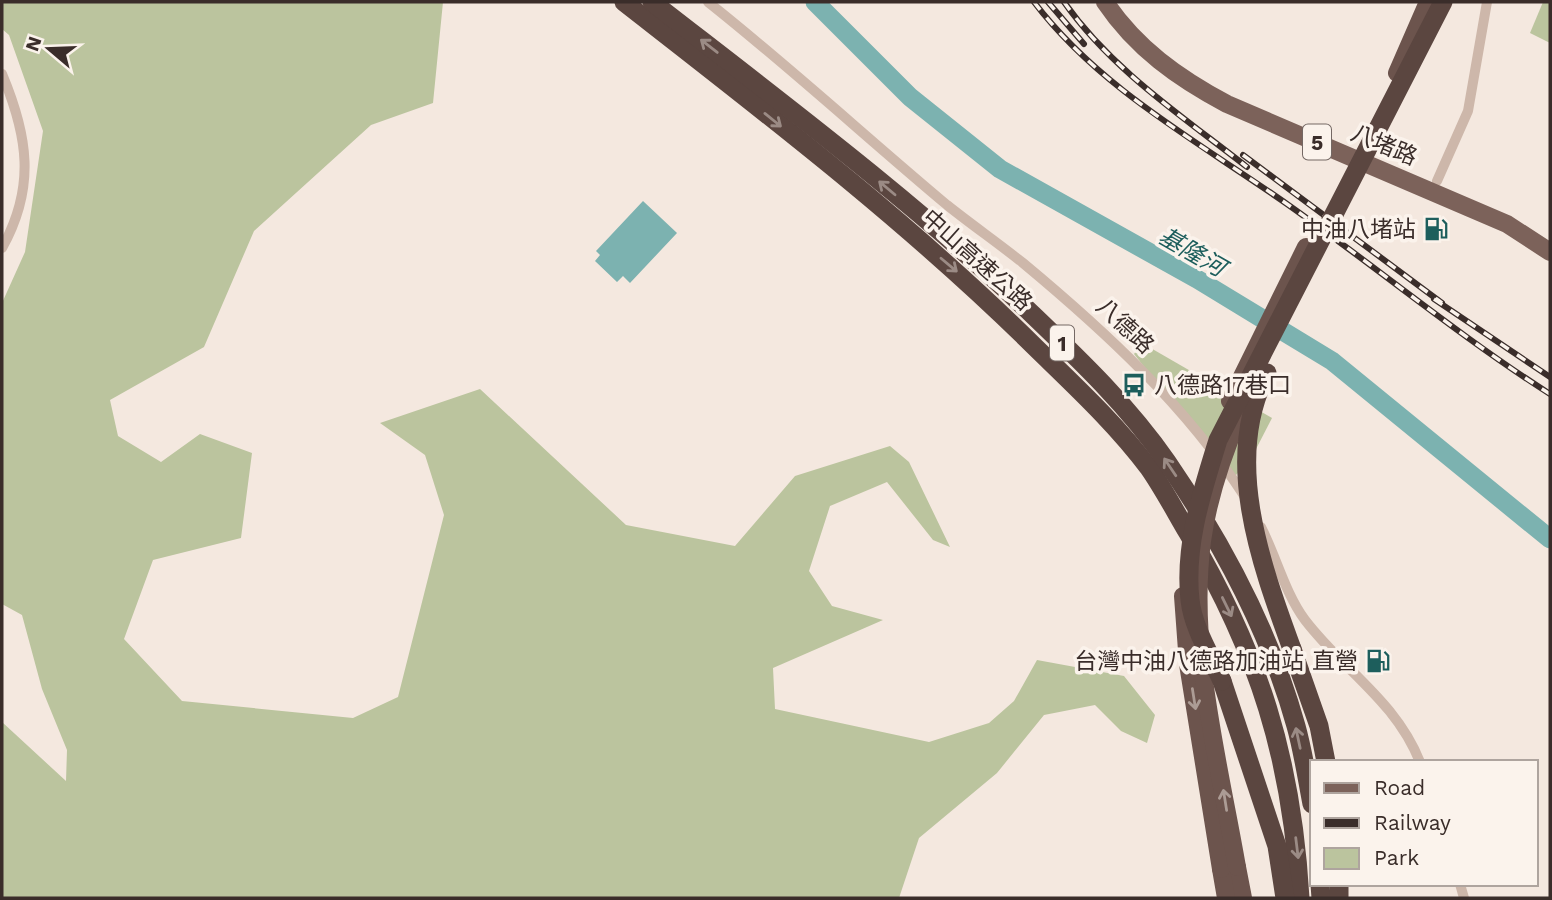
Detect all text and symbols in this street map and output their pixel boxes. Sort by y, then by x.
north arrow [14,14,84,84]
text: N [20,33,47,54]
one-way arrow [700,39,719,54]
one-way arrow [763,113,782,128]
street label: 八堵路 [1347,119,1421,171]
road number: 5 [1303,124,1331,160]
one-way arrow [879,180,897,195]
street label: 中山高速公路 [917,204,1037,316]
fuel station icon: 中油八堵站 [1422,215,1450,243]
place label: 中油八堵站 [1301,216,1416,243]
water label: 基隆河 [1154,222,1234,284]
one-way arrow [939,257,957,272]
street label: 八德路 [1091,293,1159,359]
road number: 1 [1050,326,1074,360]
bus stop icon: 八德路17巷口 [1120,371,1148,399]
place label: 八德路17巷口 [1154,372,1291,399]
one-way arrow [1163,458,1177,477]
one-way arrow [1221,596,1235,617]
fuel station icon: 台灣中油八德路加油站 直營 [1364,647,1392,675]
place label: 台灣中油八德路加油站 直營 [1074,648,1358,675]
one-way arrow [1188,687,1201,710]
one-way arrow [1291,727,1305,750]
legend [1310,760,1538,886]
text: Road [1374,775,1425,800]
one-way arrow [1218,789,1231,812]
text: Railway [1374,810,1451,835]
one-way arrow [1290,836,1303,859]
text: Park [1374,845,1419,870]

